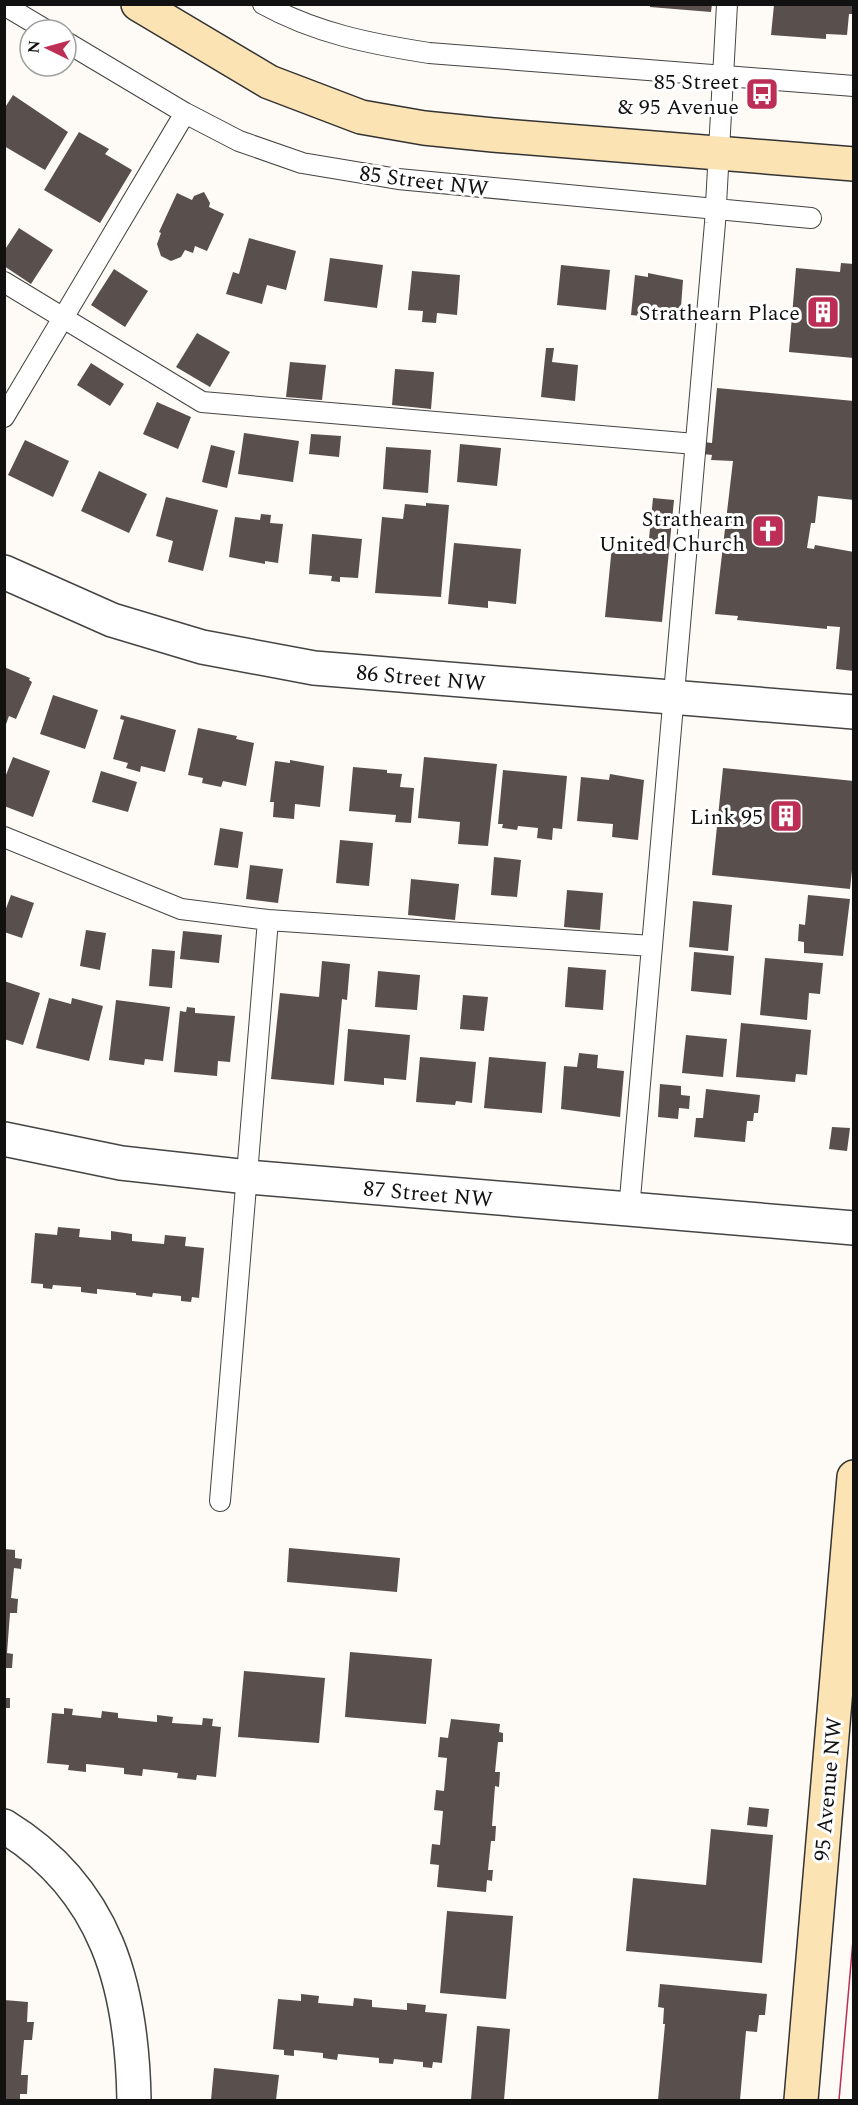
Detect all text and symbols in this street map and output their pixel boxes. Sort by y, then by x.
north arrow [18,18,78,78]
text: N [22,39,47,54]
place label: 85 Street & 95 Avenue [618,66,739,124]
bus stop icon: 85 Street & 95 Avenue [744,76,780,112]
street label: 85 Street NW [357,157,491,206]
building icon: Strathearn Place [805,294,841,330]
place label: Strathearn Place [639,297,800,330]
place label: Strathearn United Church [599,503,745,561]
church icon: Strathearn United Church [750,513,786,549]
street label: 86 Street NW [355,656,487,701]
building icon: Link 95 [768,798,804,834]
place label: Link 95 [690,801,763,834]
street label: 87 Street NW [362,1172,494,1217]
street label: 95 Avenue NW [806,1715,851,1863]

